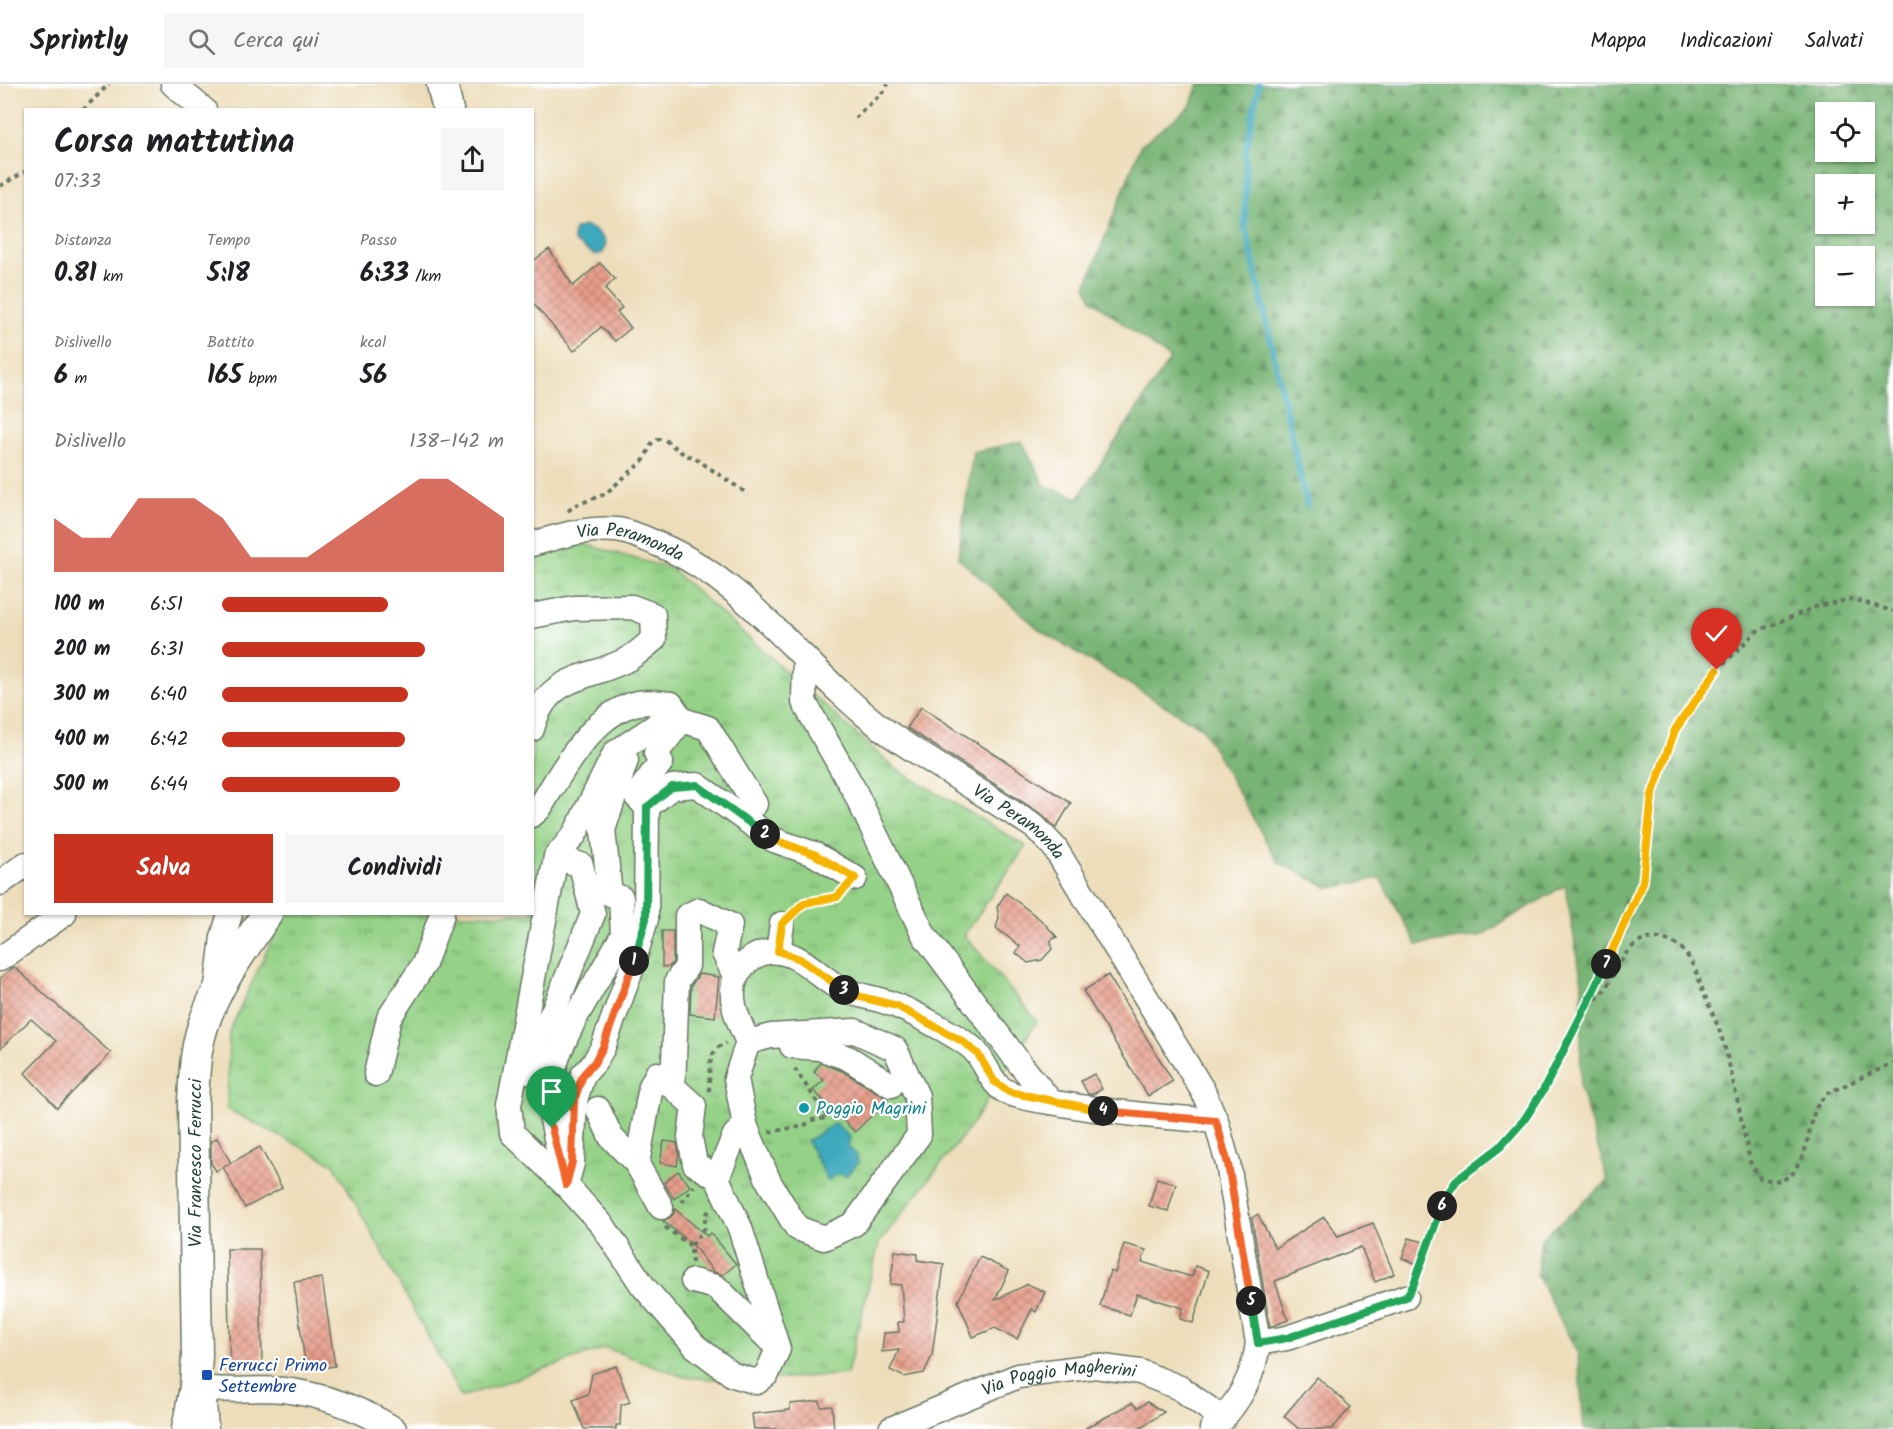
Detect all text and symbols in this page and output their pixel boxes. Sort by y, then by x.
search box [164,14,584,68]
text: Sprintly [30,19,128,64]
text: Cerca qui [233,24,319,59]
icon: search [185,25,218,58]
text: Mappa [1590,25,1647,58]
text: Indicazioni [1680,25,1772,58]
text: Salvati [1805,25,1863,58]
map controls [1815,102,1875,306]
button: locate [1815,102,1875,162]
text: Corsa mattutina [54,117,295,170]
button: share [441,128,504,191]
text: 07:33 [54,166,101,198]
button: + [1815,174,1875,234]
text: Distanza [54,228,112,253]
text: Tempo [207,228,250,253]
text: Passo [360,228,397,253]
button: − [1815,246,1875,306]
text: 0.81 [54,253,97,295]
text: 5:18 [207,253,250,295]
text: 6:33 [360,253,409,295]
text: km [97,264,123,289]
text: /km [409,264,441,289]
text: Dislivello [54,330,112,355]
text: Battito [207,330,254,355]
text: kcal [360,330,386,355]
text: 6 [54,355,68,397]
text: 165 [207,355,242,397]
text: 56 [360,355,387,397]
text: m [68,366,87,391]
text: bpm [242,366,277,391]
text: Dislivello [54,426,126,458]
text: 138–142 m [409,426,504,458]
street label: Via Peramonda [575,516,689,570]
text: 100 m [54,589,105,621]
text: 6:51 [150,589,183,621]
pin [1691,608,1742,670]
icon: check [1700,617,1733,650]
text: 200 m [54,634,110,666]
text: 6:31 [150,634,184,666]
text: 300 m [54,679,110,711]
text: 6:40 [150,679,187,711]
text: 400 m [54,724,110,756]
text: 6:42 [150,724,189,756]
text: 500 m [54,769,109,801]
text: 6:44 [150,769,188,801]
street label: Via Peramonda [966,778,1072,866]
pin: 2 [750,819,780,849]
text: 2 [760,821,770,846]
button: Salva [54,834,273,903]
button: Condividi [285,834,504,903]
pin: 1 [619,946,649,976]
text: 1 [632,948,636,973]
pin: 7 [1591,949,1621,979]
text: 7 [1602,951,1610,976]
pin: 3 [829,975,859,1005]
text: 3 [840,977,848,1002]
pin [526,1066,577,1128]
icon: arrive [535,1075,568,1108]
street label: Via Francesco Ferrucci [182,1078,211,1247]
place label: Poggio Magrini [816,1095,927,1124]
pin: 4 [1088,1096,1118,1126]
text: 4 [1099,1098,1107,1123]
marker: Poggio Magrini [797,1101,811,1115]
pin: 6 [1427,1191,1457,1221]
text: 6 [1438,1193,1446,1218]
pin: 5 [1236,1286,1266,1316]
text: 5 [1247,1288,1255,1313]
place label: Ferrucci Primo Settembre [219,1352,327,1402]
street label: Via Poggio Magherini [978,1353,1139,1406]
marker: Ferrucci Primo Settembre [200,1368,214,1382]

